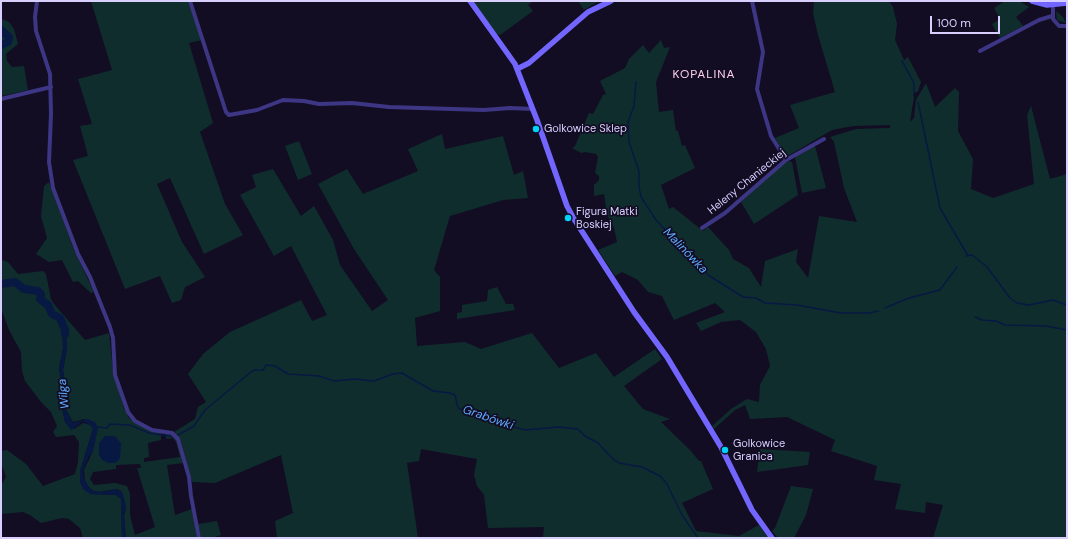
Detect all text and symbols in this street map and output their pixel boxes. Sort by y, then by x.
scale bar [932,8,1002,34]
text: 100 m [937,15,971,31]
district label: KOPALINA [672,68,736,82]
place label: Golkowice Sklep [544,122,627,136]
marker: Golkowice Sklep [531,124,541,134]
street label: Heleny Chanieckiej [705,147,789,217]
place label: Figura Matki Boskiej [576,205,638,231]
marker: Figura Matki Boskiej [563,213,573,223]
water label: Malinówka [660,225,710,277]
water label: Wilga [55,378,73,410]
water label: Grabówki [461,403,515,433]
place label: Golkowice Granica [733,437,785,463]
marker: Golkowice Granica [720,445,730,455]

